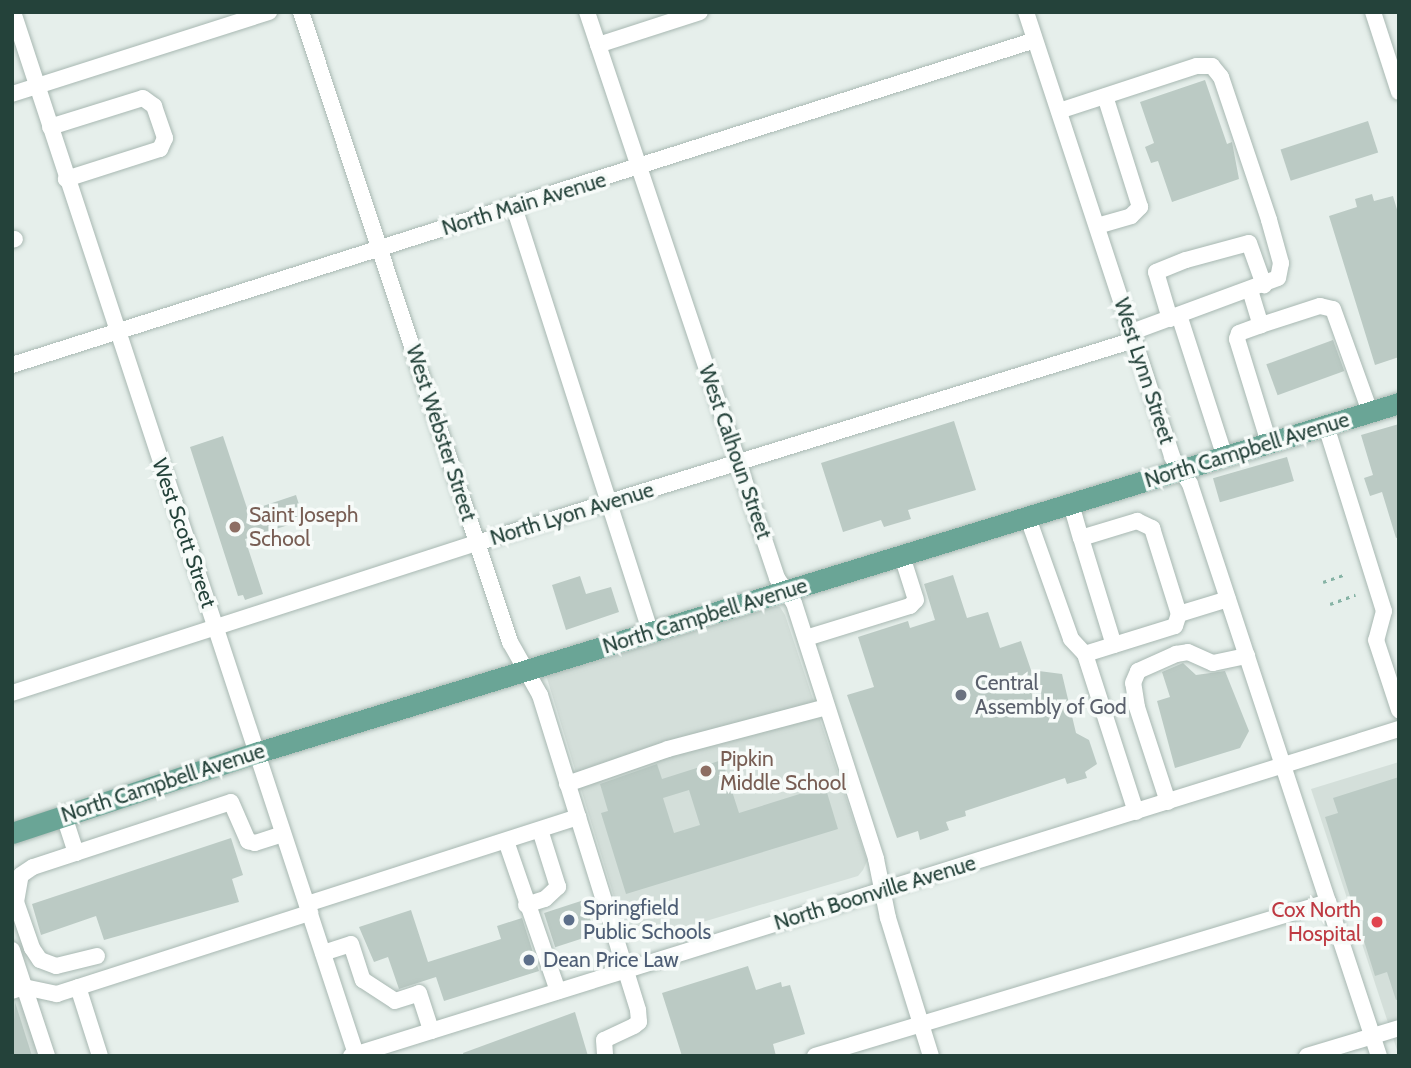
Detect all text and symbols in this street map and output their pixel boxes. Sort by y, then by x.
street label: North Main Avenue [439,167,609,241]
street label: West Lynn Street [1109,295,1179,447]
street label: West Webster Street [401,342,481,524]
street label: West Calhoun Street [693,362,777,542]
street label: North Campbell Avenue [1142,407,1352,493]
street label: West Scott Street [147,455,221,611]
street label: North Lyon Avenue [487,477,657,551]
place label: Saint Joseph School [249,502,358,552]
marker: Saint Joseph School [227,519,243,535]
street label: North Campbell Avenue [600,573,810,659]
place label: Central Assembly of God [975,670,1127,720]
marker: Central Assembly of God [953,687,969,703]
street label: North Campbell Avenue [58,738,268,828]
place label: Pipkin Middle School [720,746,846,796]
marker: Pipkin Middle School [698,763,714,779]
street label: North Boonville Avenue [771,850,979,936]
place label: Springfield Public Schools [583,895,711,945]
place label: Cox North Hospital [1271,897,1361,947]
marker: Springfield Public Schools [561,912,577,928]
marker: Cox North Hospital [1367,912,1387,932]
place label: Dean Price Law [543,947,679,973]
marker: Dean Price Law [521,952,537,968]

